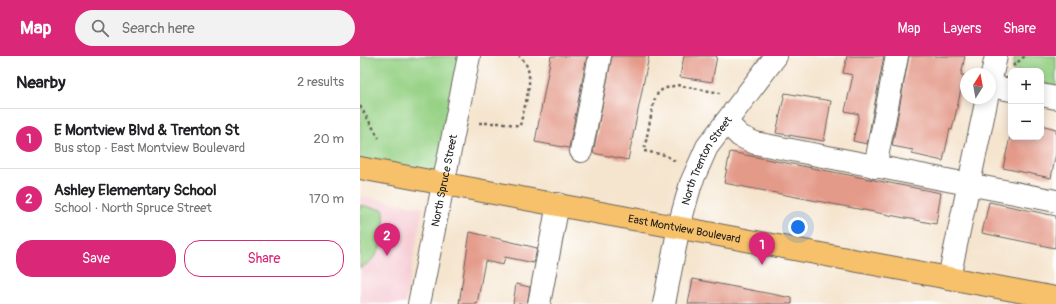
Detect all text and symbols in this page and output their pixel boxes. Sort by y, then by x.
search box [75,10,355,46]
text: Map [20,16,51,40]
icon: search [89,17,111,39]
text: Search here [121,19,195,38]
text: Map [898,20,921,37]
text: Layers [943,20,981,37]
text: Share [1003,20,1036,37]
north arrow [960,68,996,104]
map controls [1008,68,1044,140]
button: + [1008,68,1044,104]
text: Nearby [16,72,65,93]
text: 2 results [297,74,344,90]
button: − [1008,104,1044,140]
street label: North Trenton Street [679,113,735,206]
text: E Montview Blvd & Trenton St [54,121,239,140]
text: 1 [26,131,32,147]
text: 20 m [313,131,344,147]
street label: North Spruce Street [428,133,460,228]
text: Bus stop · East Montview Boulevard [54,140,245,156]
text: Ashley Elementary School [54,181,217,200]
text: 2 [25,191,33,207]
text: 170 m [309,191,344,207]
text: School · North Spruce Street [54,200,212,216]
street label: East Montview Boulevard [627,212,742,245]
your location [788,217,808,237]
pin: 2 [374,223,400,256]
pin: 1 [749,232,775,265]
button: Save [16,240,176,277]
button: Share [184,240,344,277]

